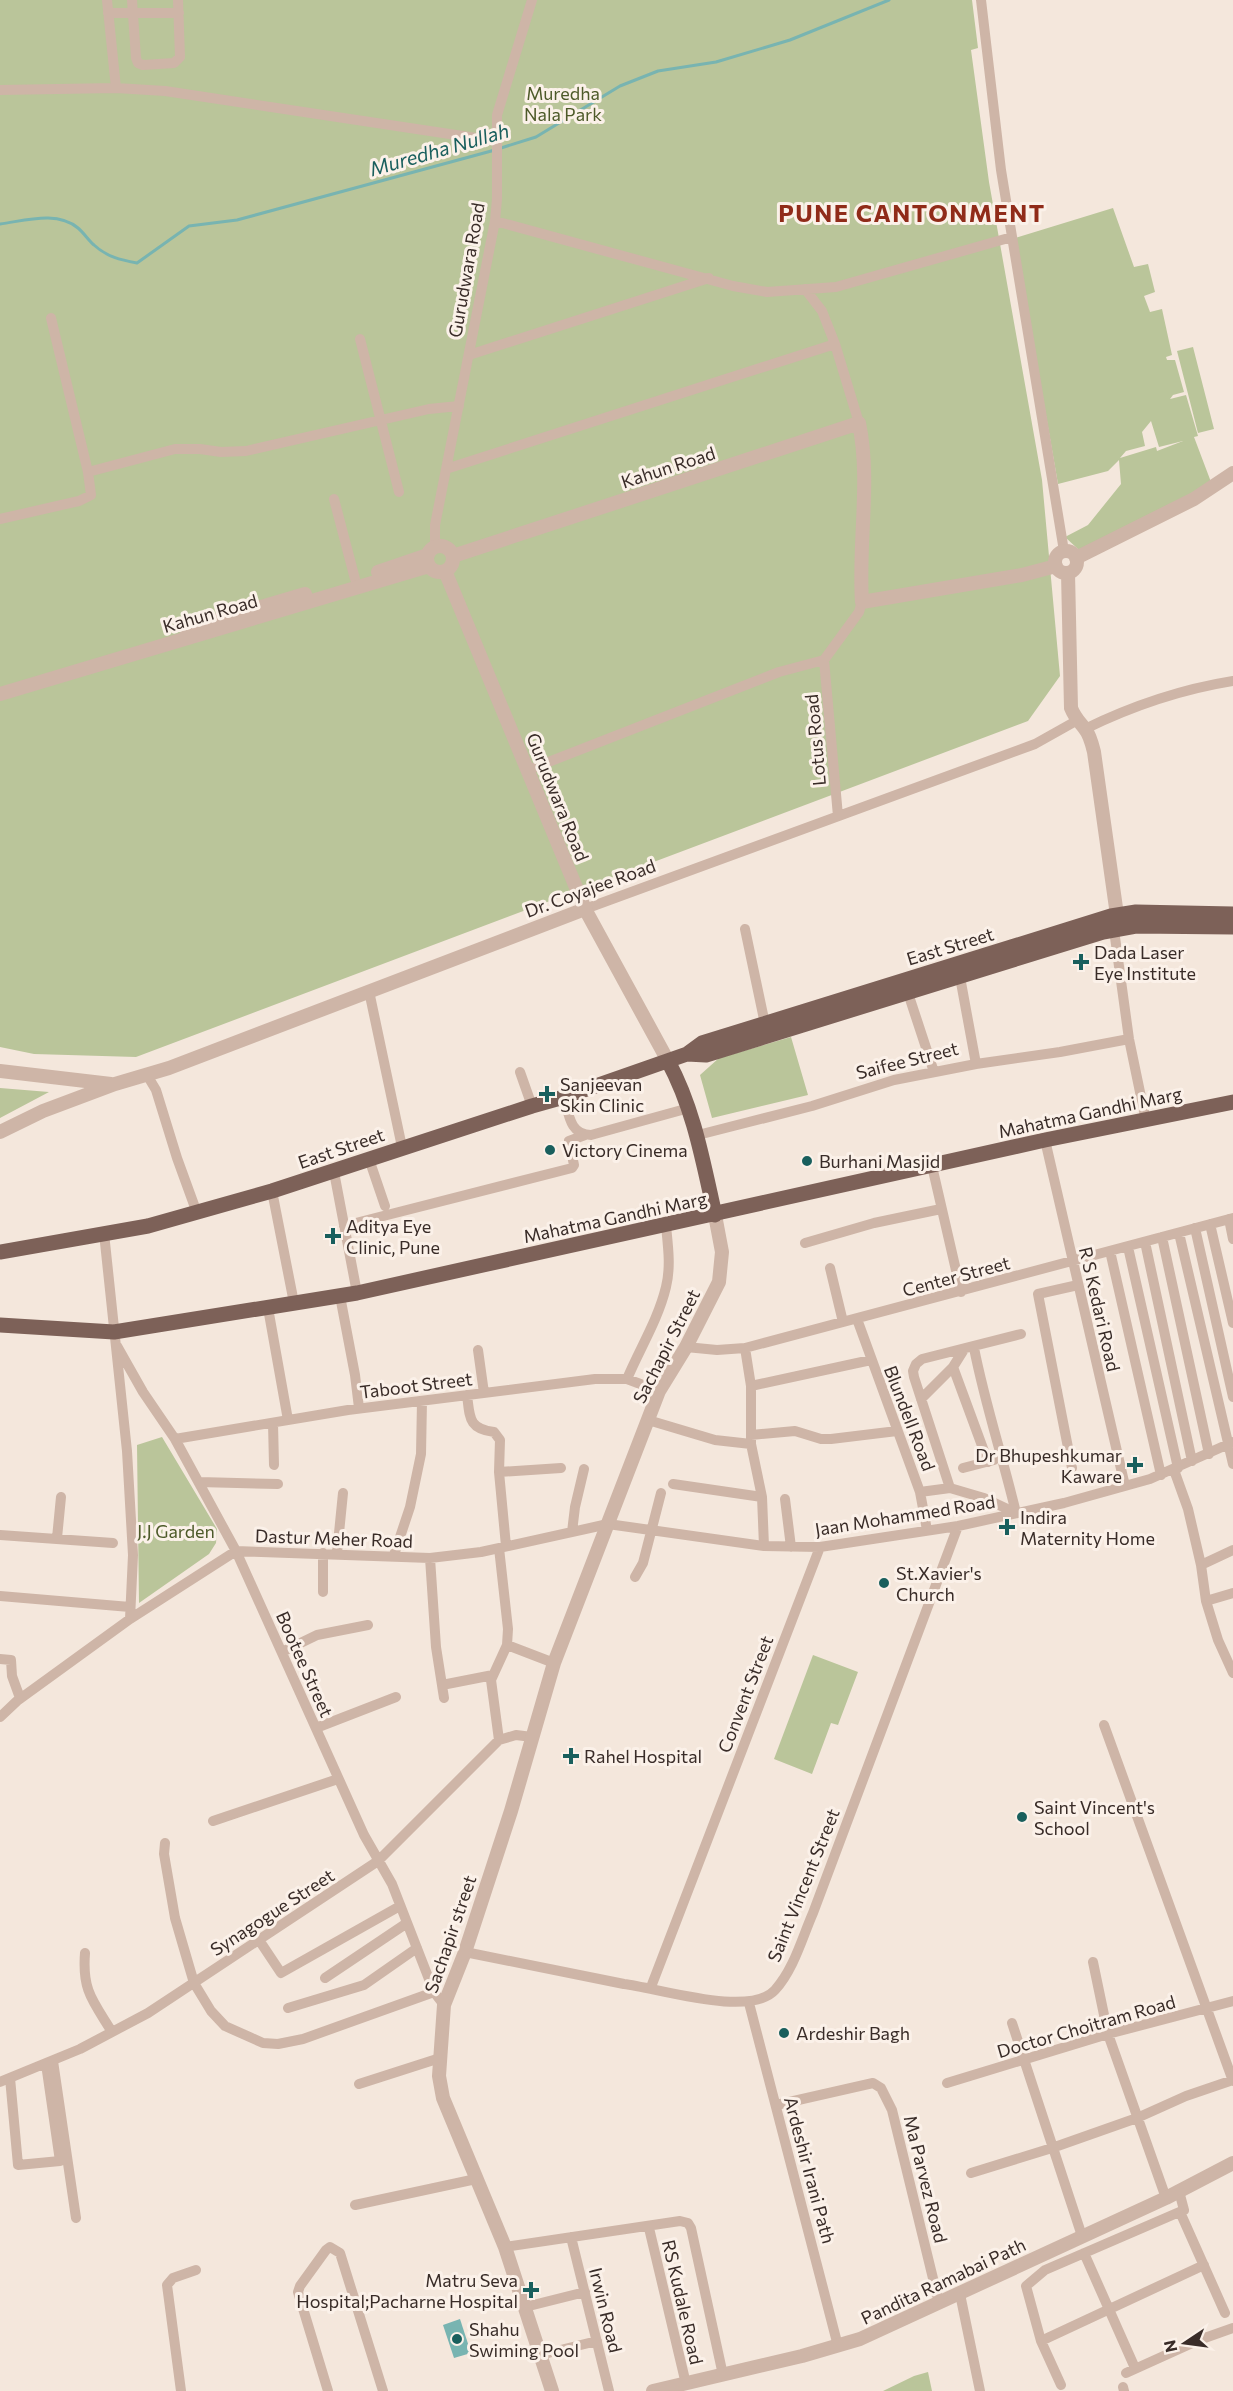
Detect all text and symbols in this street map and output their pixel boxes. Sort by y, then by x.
park label: Muredha Nala Park [524,82,602,125]
water label: Muredha Nullah [366,118,512,180]
district label: PUNE CANTONMENT [778,198,1046,227]
street label: Gurudwara Road [443,201,489,339]
street label: Kahun Road [618,441,718,493]
street label: Kahun Road [160,589,260,637]
street label: Lotus Road [800,693,830,787]
street label: Gurudwara Road [522,730,594,864]
street label: Dr. Coyajee Road [522,854,658,922]
street label: East Street [904,922,996,970]
place label: Dada Laser Eye Institute [1094,941,1196,984]
marker: Dada Laser Eye Institute [1072,953,1090,971]
street label: Saifee Street [854,1037,960,1083]
place label: Sanjeevan Skin Clinic [560,1073,644,1116]
street label: Mahatma Gandhi Marg [996,1082,1184,1142]
marker: Sanjeevan Skin Clinic [538,1085,556,1103]
street label: East Street [295,1123,387,1173]
place label: Victory Cinema [562,1139,688,1161]
marker: Victory Cinema [543,1143,557,1157]
place label: Burhani Masjid [819,1150,940,1172]
marker: Burhani Masjid [800,1154,814,1168]
street label: Mahatma Gandhi Marg [521,1187,709,1247]
place label: Aditya Eye Clinic, Pune [346,1215,440,1258]
marker: Aditya Eye Clinic, Pune [324,1227,342,1245]
street label: R S Kedari Road [1075,1244,1125,1374]
street label: Center Street [900,1251,1012,1301]
street label: Sachapir Street [628,1285,704,1407]
street label: Blundell Road [880,1362,940,1474]
street label: Taboot Street [359,1367,473,1403]
place label: Dr Bhupeshkumar Kaware [975,1444,1122,1487]
marker: Dr Bhupeshkumar Kaware [1126,1456,1144,1474]
street label: Jaan Mohammed Road [813,1490,997,1540]
place label: Indira Maternity Home [1020,1506,1155,1549]
marker: Indira Maternity Home [998,1518,1016,1536]
park label: J.J Garden [137,1520,215,1542]
street label: Dastur Meher Road [255,1524,413,1552]
place label: St.Xavier's Church [896,1562,982,1605]
marker: St.Xavier's Church [877,1576,891,1590]
street label: Bootee Street [272,1608,338,1720]
street label: Convent Street [713,1632,777,1756]
place label: Rahel Hospital [584,1745,702,1767]
marker: Rahel Hospital [562,1747,580,1765]
place label: Saint Vincent's School [1034,1796,1155,1839]
street label: Saint Vincent Street [762,1805,844,1965]
marker: Saint Vincent's School [1015,1810,1029,1824]
street label: Synagogue Street [206,1864,338,1960]
street label: Sachapir street [420,1872,480,1996]
street label: Doctor Choitram Road [994,1990,1178,2062]
place label: Ardeshir Bagh [796,2022,910,2044]
marker: Ardeshir Bagh [777,2026,791,2040]
street label: Ardeshir Irani Path [780,2094,840,2246]
street label: Ma Parvez Road [900,2113,952,2245]
street label: Pandita Ramabai Path [857,2233,1029,2329]
street label: RS Kudale Road [658,2237,708,2367]
street label: Irwin Road [585,2265,627,2355]
place label: Matru Seva Hospital;Pacharne Hospital [296,2269,518,2312]
marker: Matru Seva Hospital;Pacharne Hospital [522,2281,540,2299]
north arrow [1155,2313,1215,2373]
place label: Shahu Swiming Pool [469,2318,579,2361]
marker: Shahu Swiming Pool [450,2332,464,2346]
text: N [1159,2339,1181,2354]

